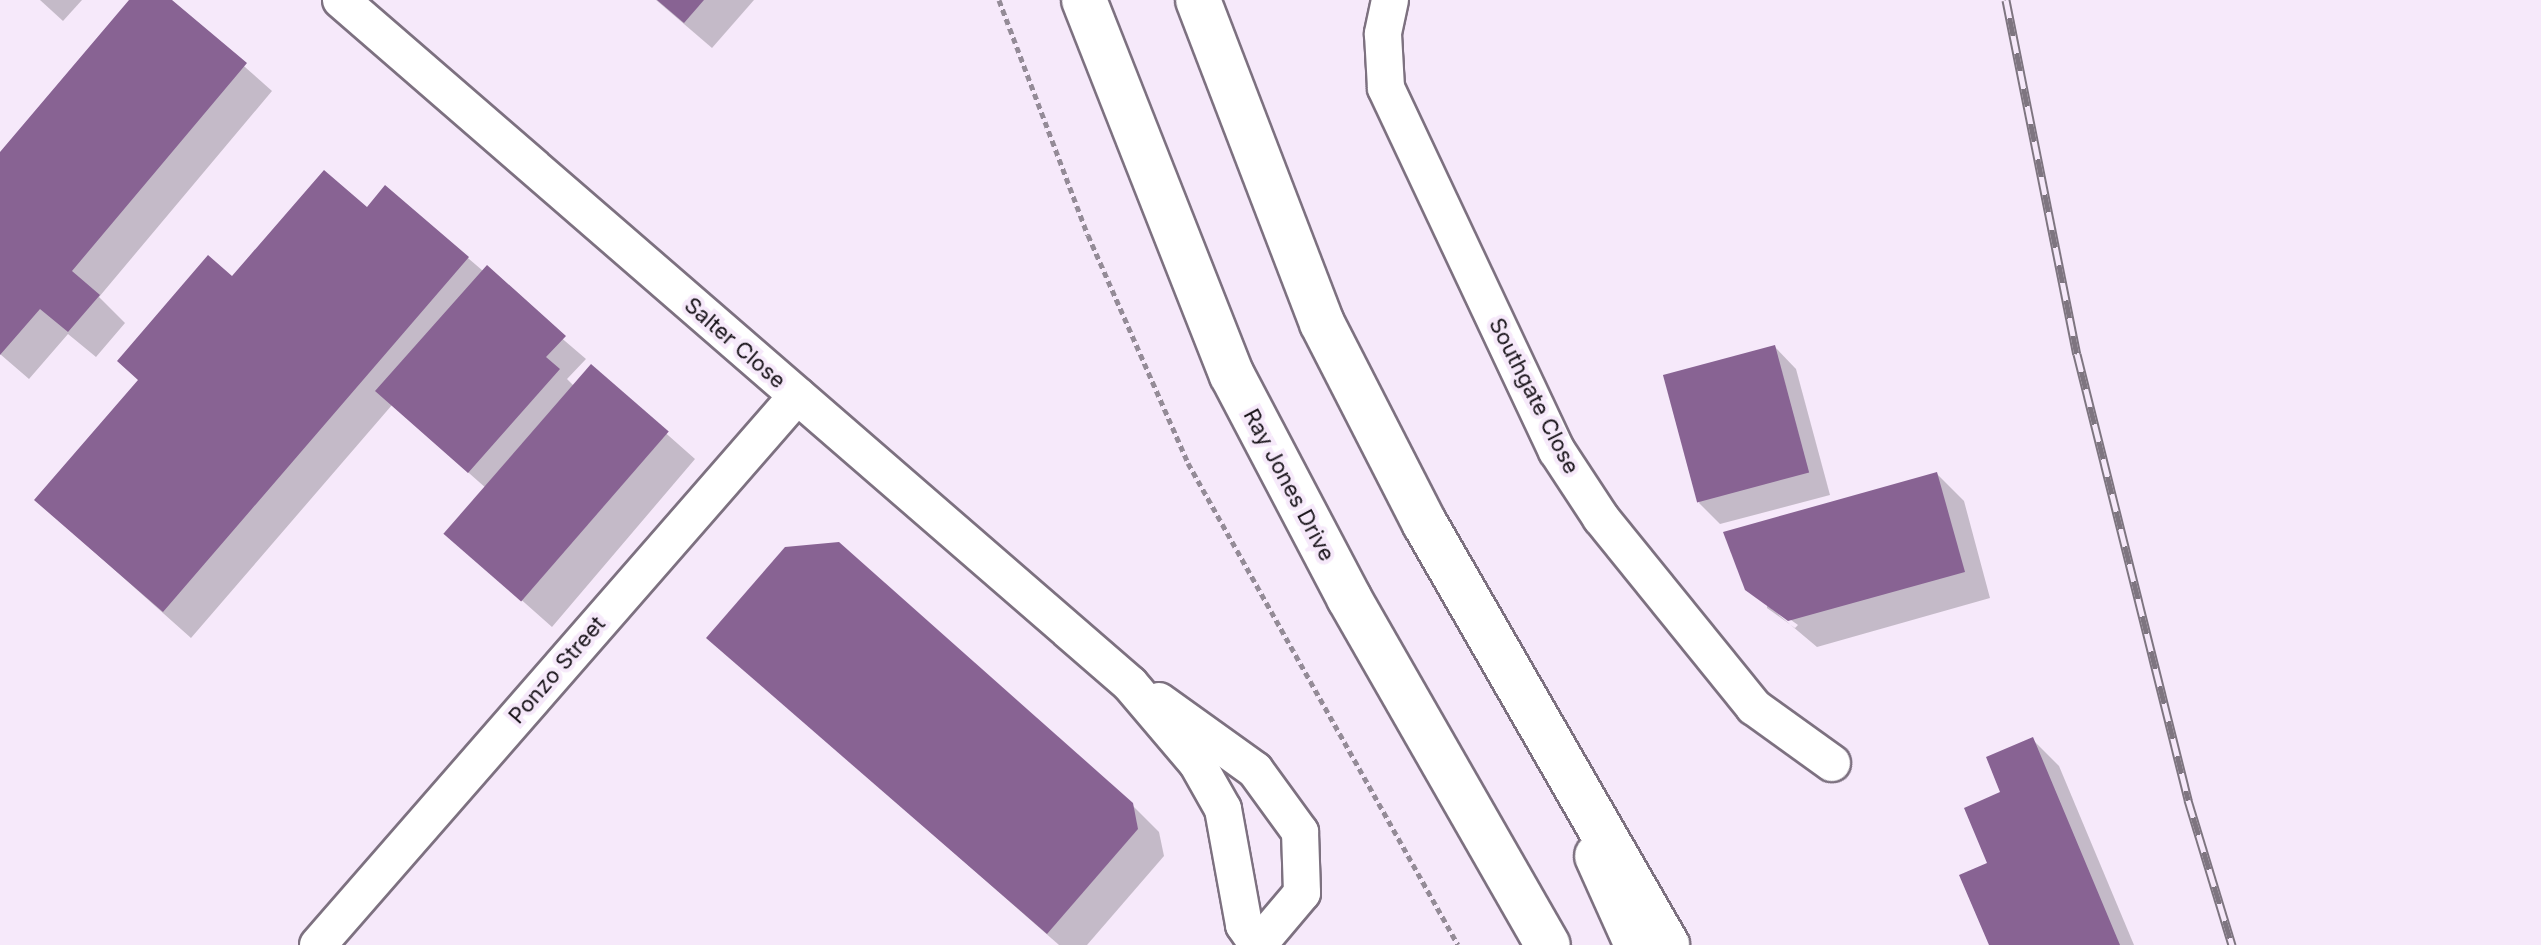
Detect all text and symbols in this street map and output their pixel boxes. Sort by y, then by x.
street label: Salter Close [679,292,791,394]
street label: Southgate Close [1483,314,1585,478]
street label: Ray Jones Drive [1238,404,1340,566]
street label: Ponzo Street [503,611,611,729]

